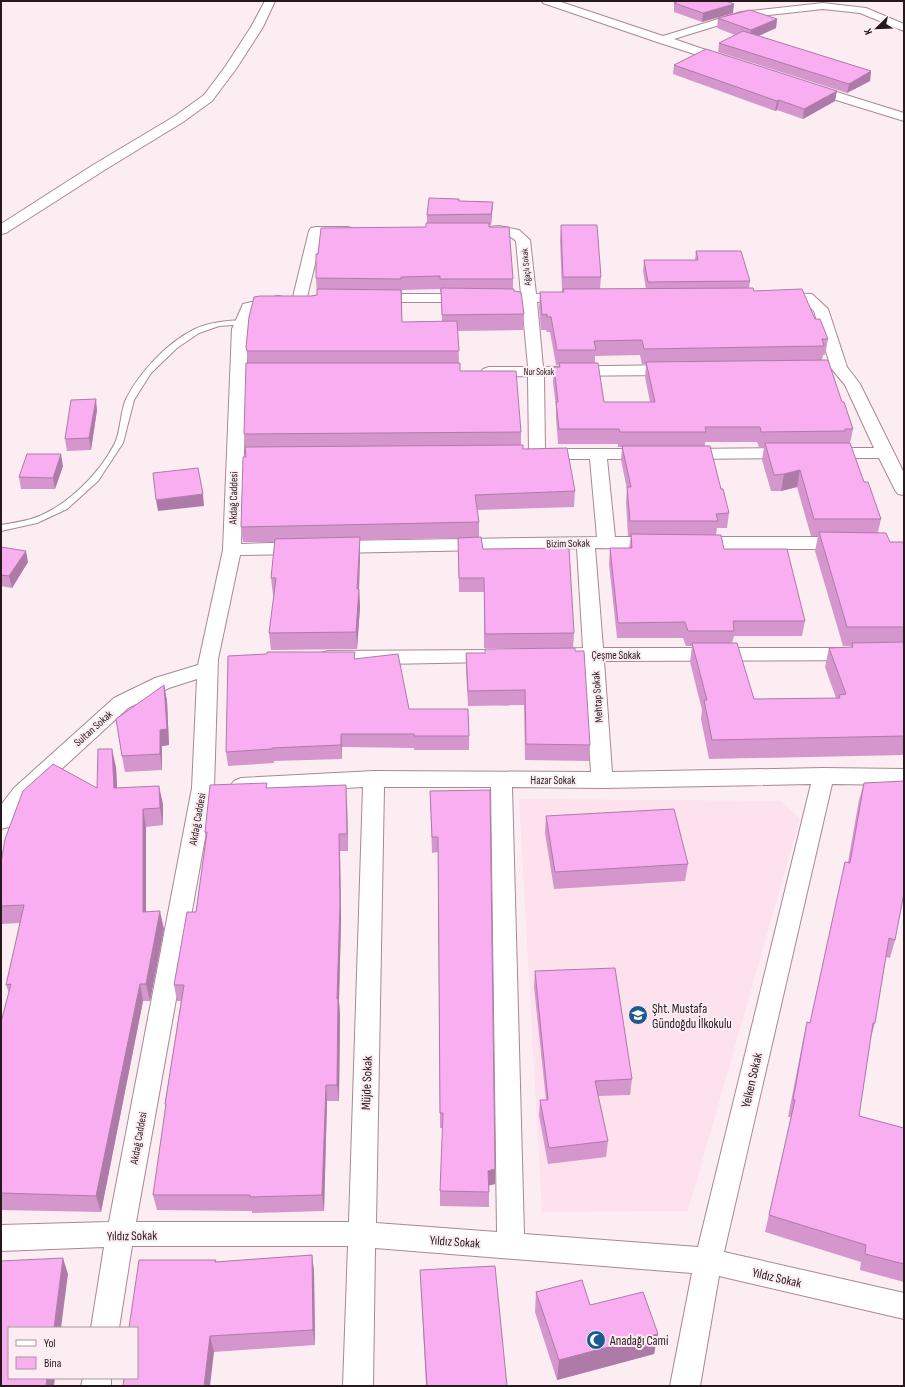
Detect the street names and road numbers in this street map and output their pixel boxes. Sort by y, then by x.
street label: Ağaçlı Sokak [519,247,534,287]
street label: Nur Sokak [524,367,555,378]
street label: Akdağ Caddesi [227,471,240,526]
street label: Bizim Sokak [546,537,591,550]
street label: Çeşme Sokak [592,649,641,662]
street label: Mehtap Sokak [589,670,606,723]
street label: Sultan Sokak [71,707,116,749]
street label: Hazar Sokak [531,774,576,787]
street label: Akdağ Caddesi [186,792,208,847]
street label: Yelken Sokak [738,1051,766,1109]
street label: Müjde Sokak [358,1056,376,1110]
street label: Akdağ Caddesi [127,1111,149,1166]
street label: Yıldız Sokak [107,1228,157,1244]
street label: Yıldız Sokak [429,1232,481,1252]
street label: Yıldız Sokak [751,1265,803,1291]

